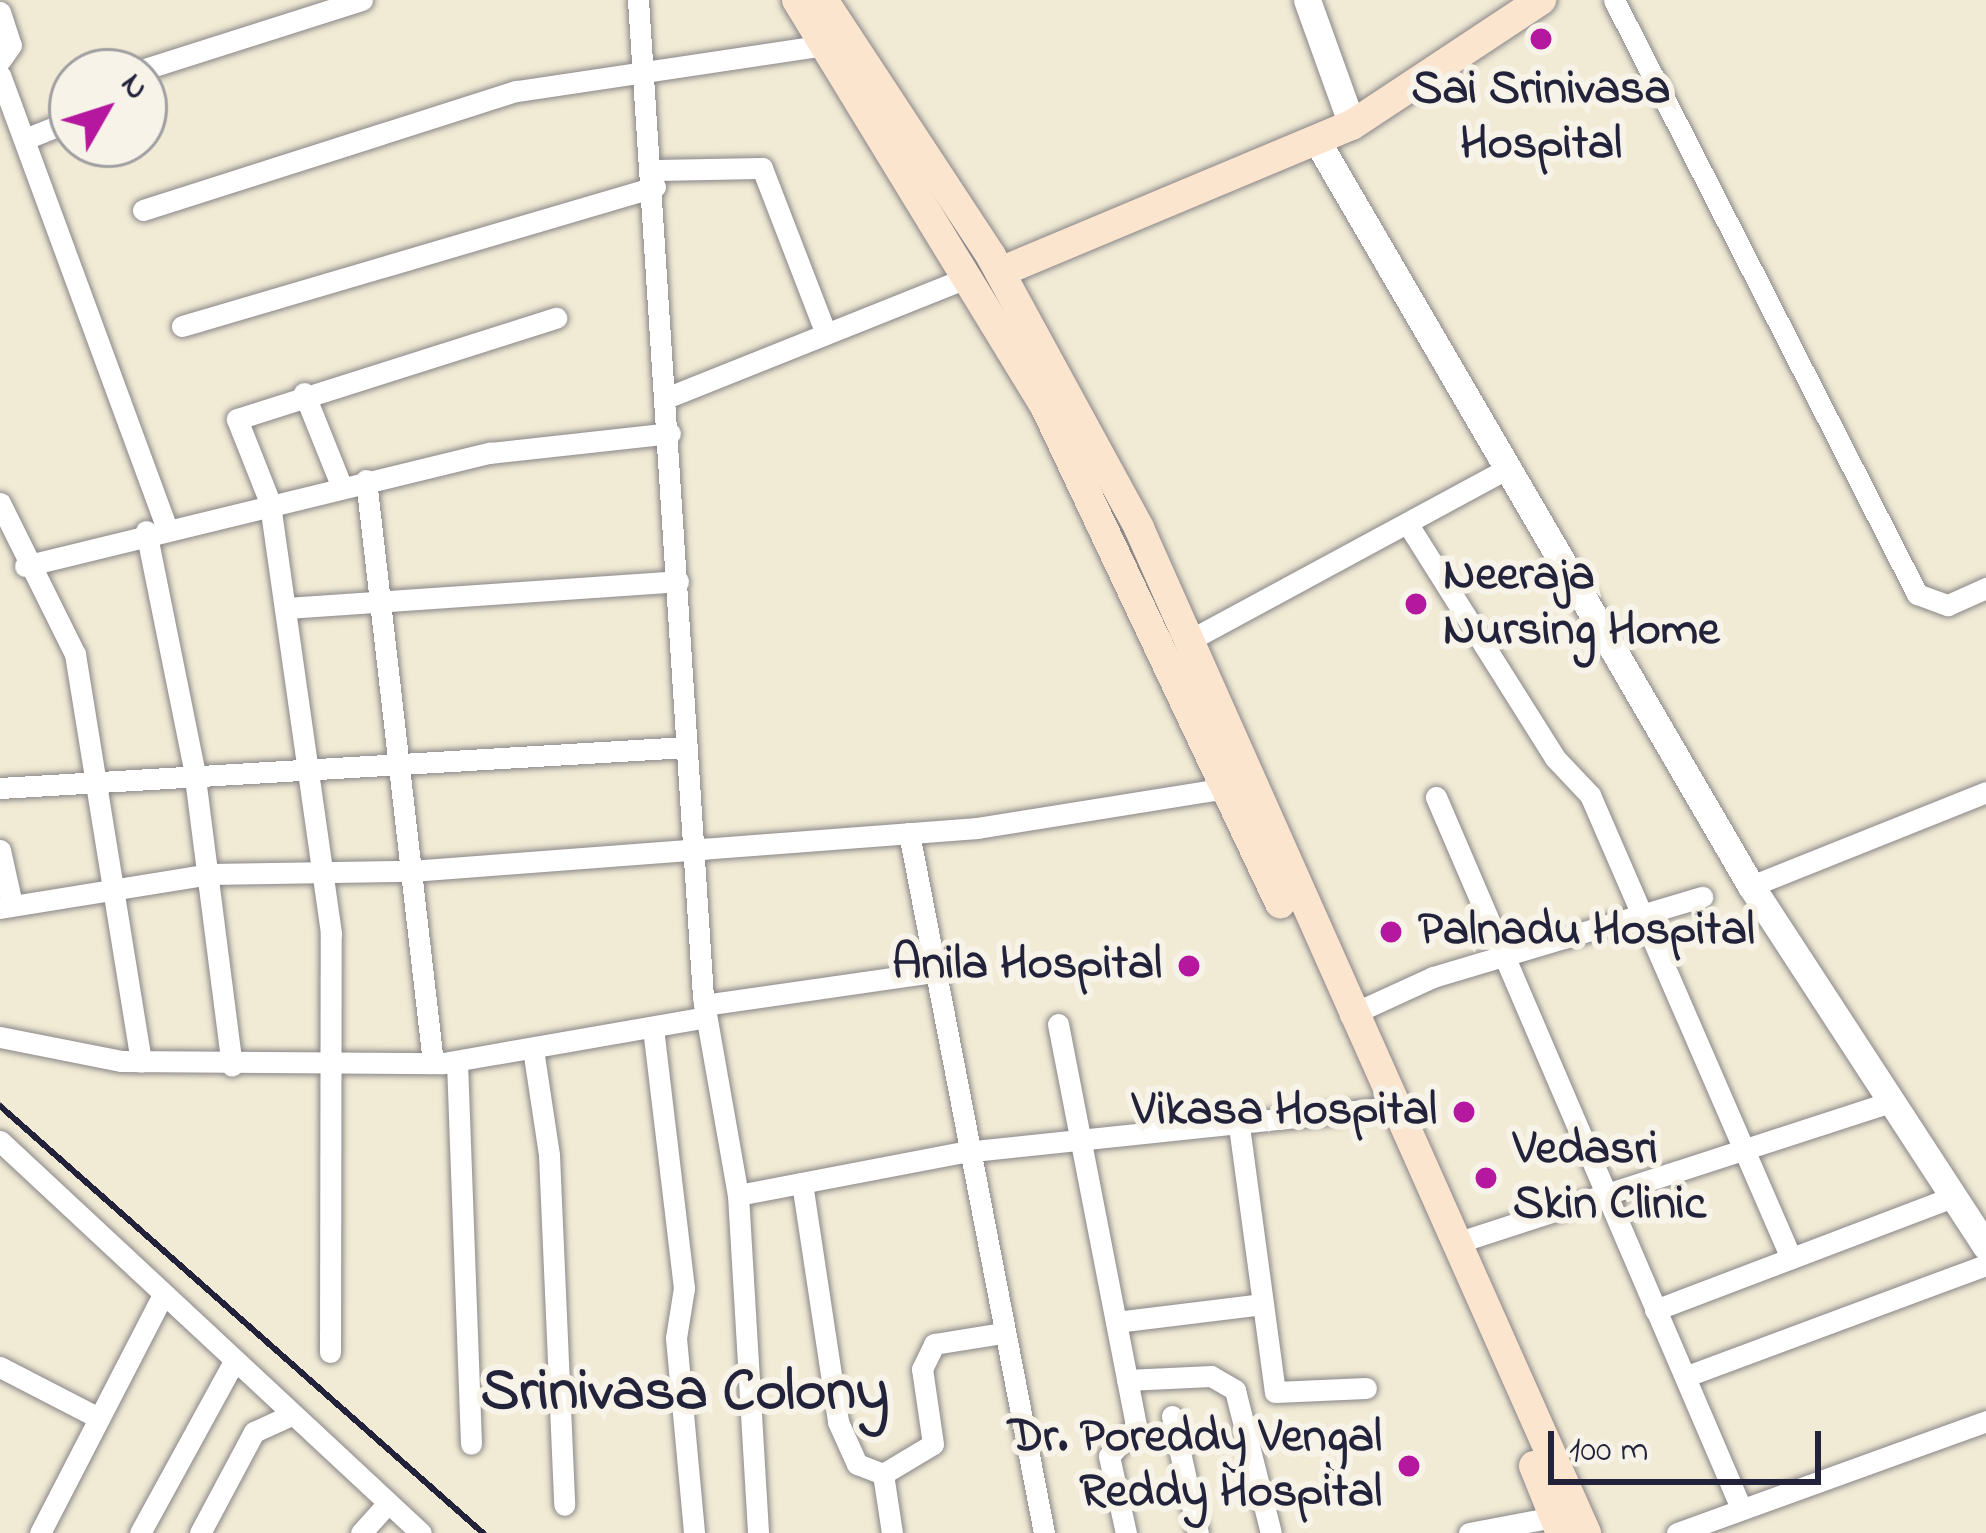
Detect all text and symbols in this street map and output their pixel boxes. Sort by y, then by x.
marker: Sai Srinivasa Hospital [1525,23,1557,55]
north arrow [48,48,168,168]
place label: Sai Srinivasa Hospital [1412,61,1670,174]
text: N [108,63,159,111]
place label: Neeraja Nursing Home [1443,547,1720,660]
marker: Neeraja Nursing Home [1400,588,1432,620]
place label: Palnadu Hospital [1418,903,1755,961]
marker: Palnadu Hospital [1375,916,1407,948]
place label: Anila Hospital [892,937,1162,995]
marker: Anila Hospital [1173,950,1205,982]
place label: Vikasa Hospital [1132,1083,1437,1141]
marker: Vikasa Hospital [1448,1096,1480,1128]
place label: Vedasri Skin Clinic [1513,1121,1706,1234]
marker: Vedasri Skin Clinic [1470,1162,1502,1194]
district label: Srinivasa Colony [481,1357,889,1429]
scale bar [1554,1407,1827,1481]
place label: Dr. Poreddy Vengal Reddy Hospital [1008,1409,1382,1522]
text: 100 m [1569,1425,1649,1478]
marker: Dr. Poreddy Vengal Reddy Hospital [1393,1450,1425,1482]

